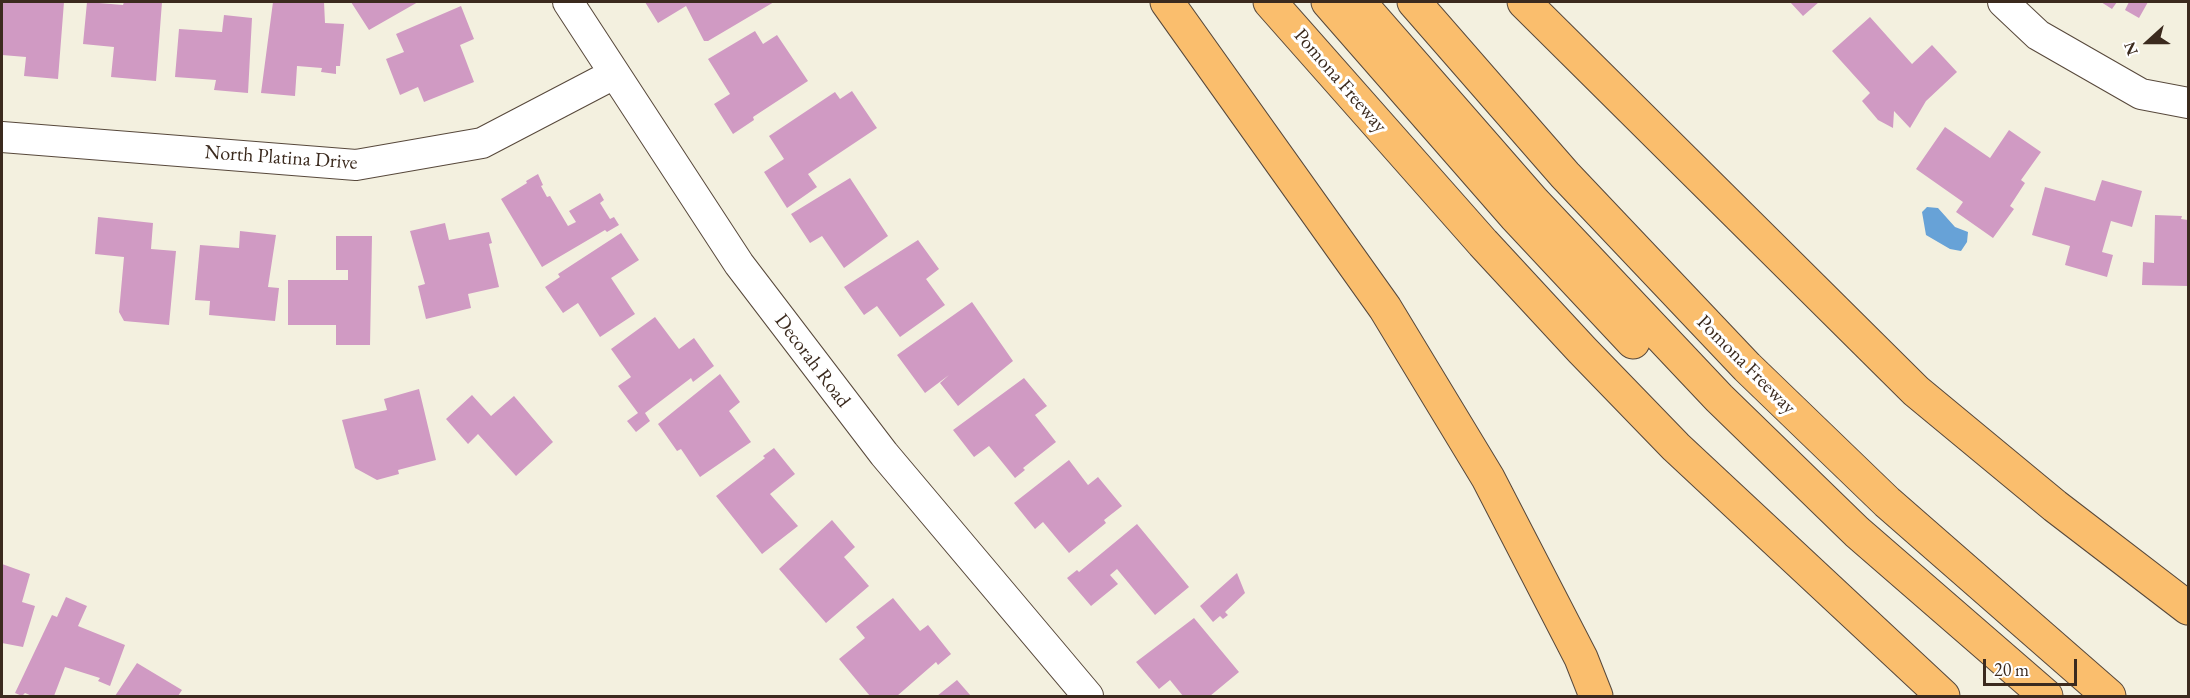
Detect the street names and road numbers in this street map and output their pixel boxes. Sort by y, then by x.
street label: Pomona Freeway [1288,24,1392,138]
street label: North Platina Drive [204,141,358,175]
street label: Decorah Road [769,309,855,413]
street label: Pomona Freeway [1691,310,1801,420]

